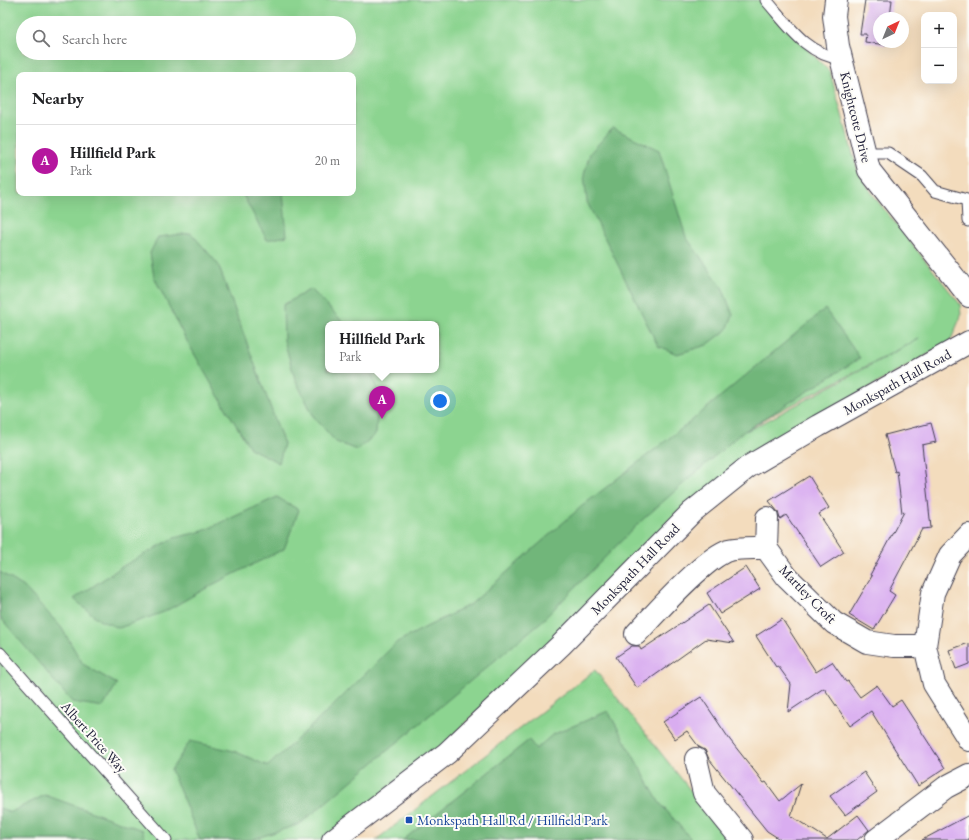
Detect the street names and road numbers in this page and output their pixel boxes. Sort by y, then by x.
street label: Knightcote Drive [836,70,876,165]
street label: Monkspath Hall Road [840,344,955,419]
street label: Monkspath Hall Road [587,519,684,619]
street label: Martley Croft [775,561,841,628]
street label: Albert Price Way [56,697,131,777]

